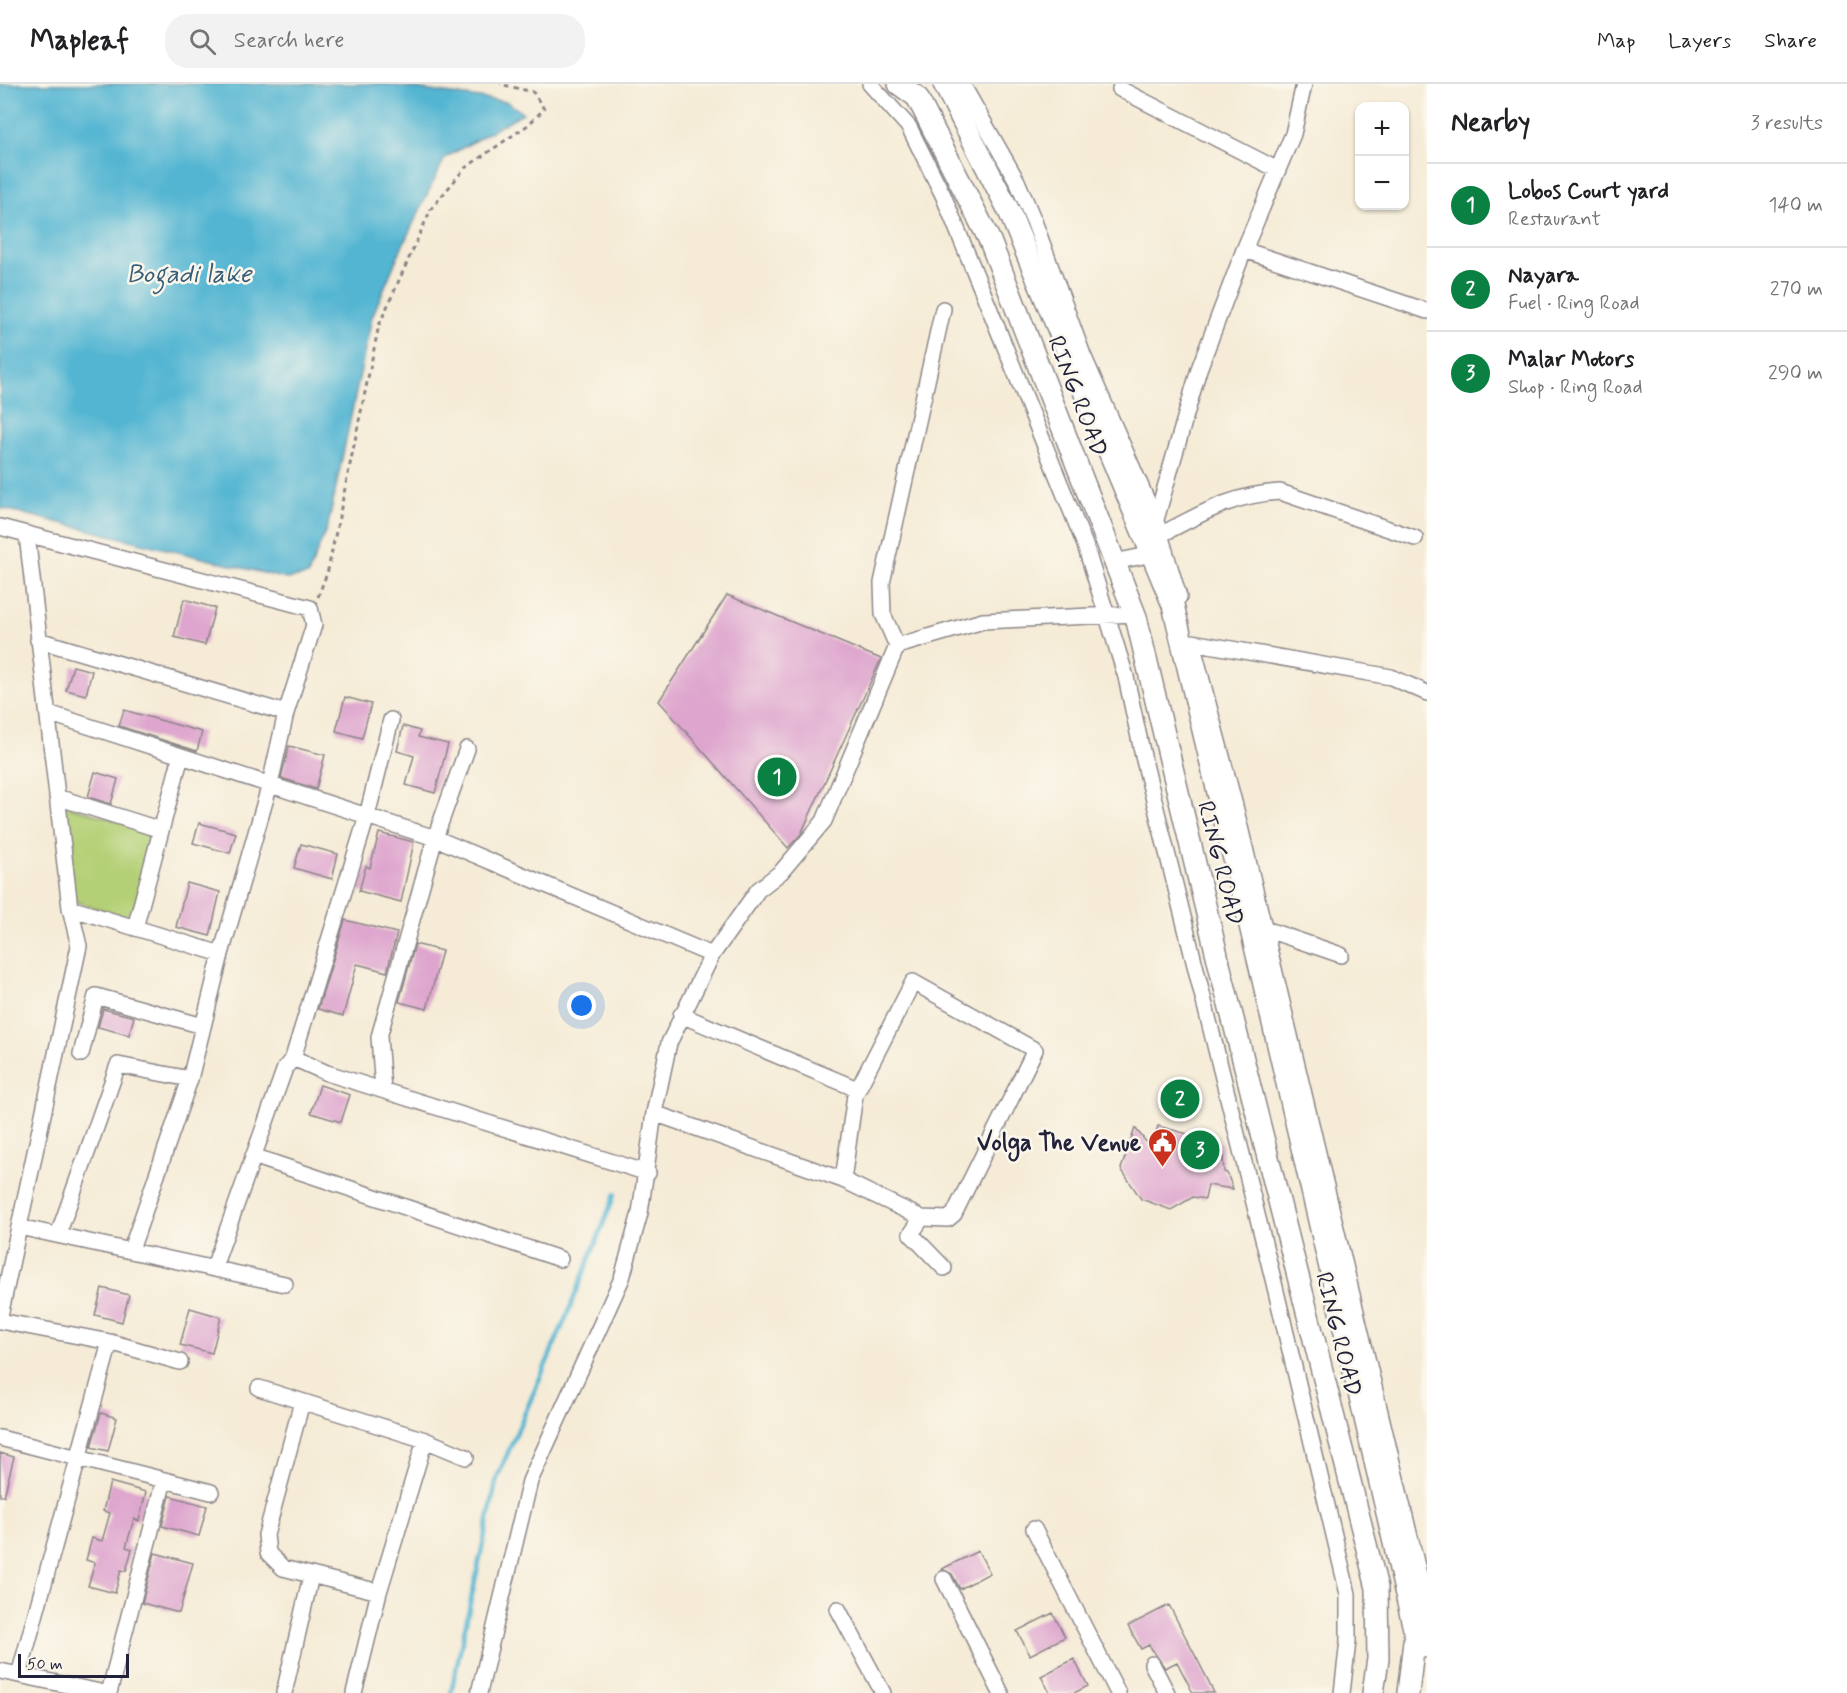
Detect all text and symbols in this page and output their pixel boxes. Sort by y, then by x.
search box [165,14,585,68]
text: Mapleaf [30,23,129,60]
icon: search [186,25,219,58]
text: Search here [234,27,344,55]
text: Map [1597,27,1635,55]
text: Layers [1668,27,1731,55]
text: Share [1764,27,1817,55]
map controls [1355,102,1409,210]
button: + [1355,102,1409,156]
text: Nearby [1451,106,1530,140]
text: 3 results [1751,110,1823,137]
button: − [1355,156,1409,210]
text: Lobos Court yard [1508,178,1669,206]
text: 1 [1466,192,1475,219]
text: 140 m [1769,192,1823,219]
text: Restaurant [1508,206,1601,233]
water label: Bogadi lake [126,258,253,295]
text: Nayara [1508,262,1579,290]
text: 2 [1466,276,1475,303]
text: 270 m [1770,276,1823,303]
text: Fuel · Ring Road [1508,290,1640,317]
street label: RING ROAD [1039,332,1114,461]
text: Malar Motors [1508,346,1634,374]
text: 3 [1466,360,1475,387]
text: 290 m [1768,360,1823,387]
text: Shop · Ring Road [1508,374,1643,401]
pin: 1 [758,754,796,800]
street label: RING ROAD [1189,798,1250,929]
your location [567,991,596,1020]
pin: 2 [1160,1076,1200,1122]
public building icon: Volga The Venue [1146,1126,1178,1168]
place label: Volga The Venue [977,1128,1142,1162]
pin: 3 [1180,1128,1220,1172]
street label: RING ROAD [1307,1269,1368,1400]
scale bar [18,1651,129,1678]
text: 50 m [27,1654,63,1675]

